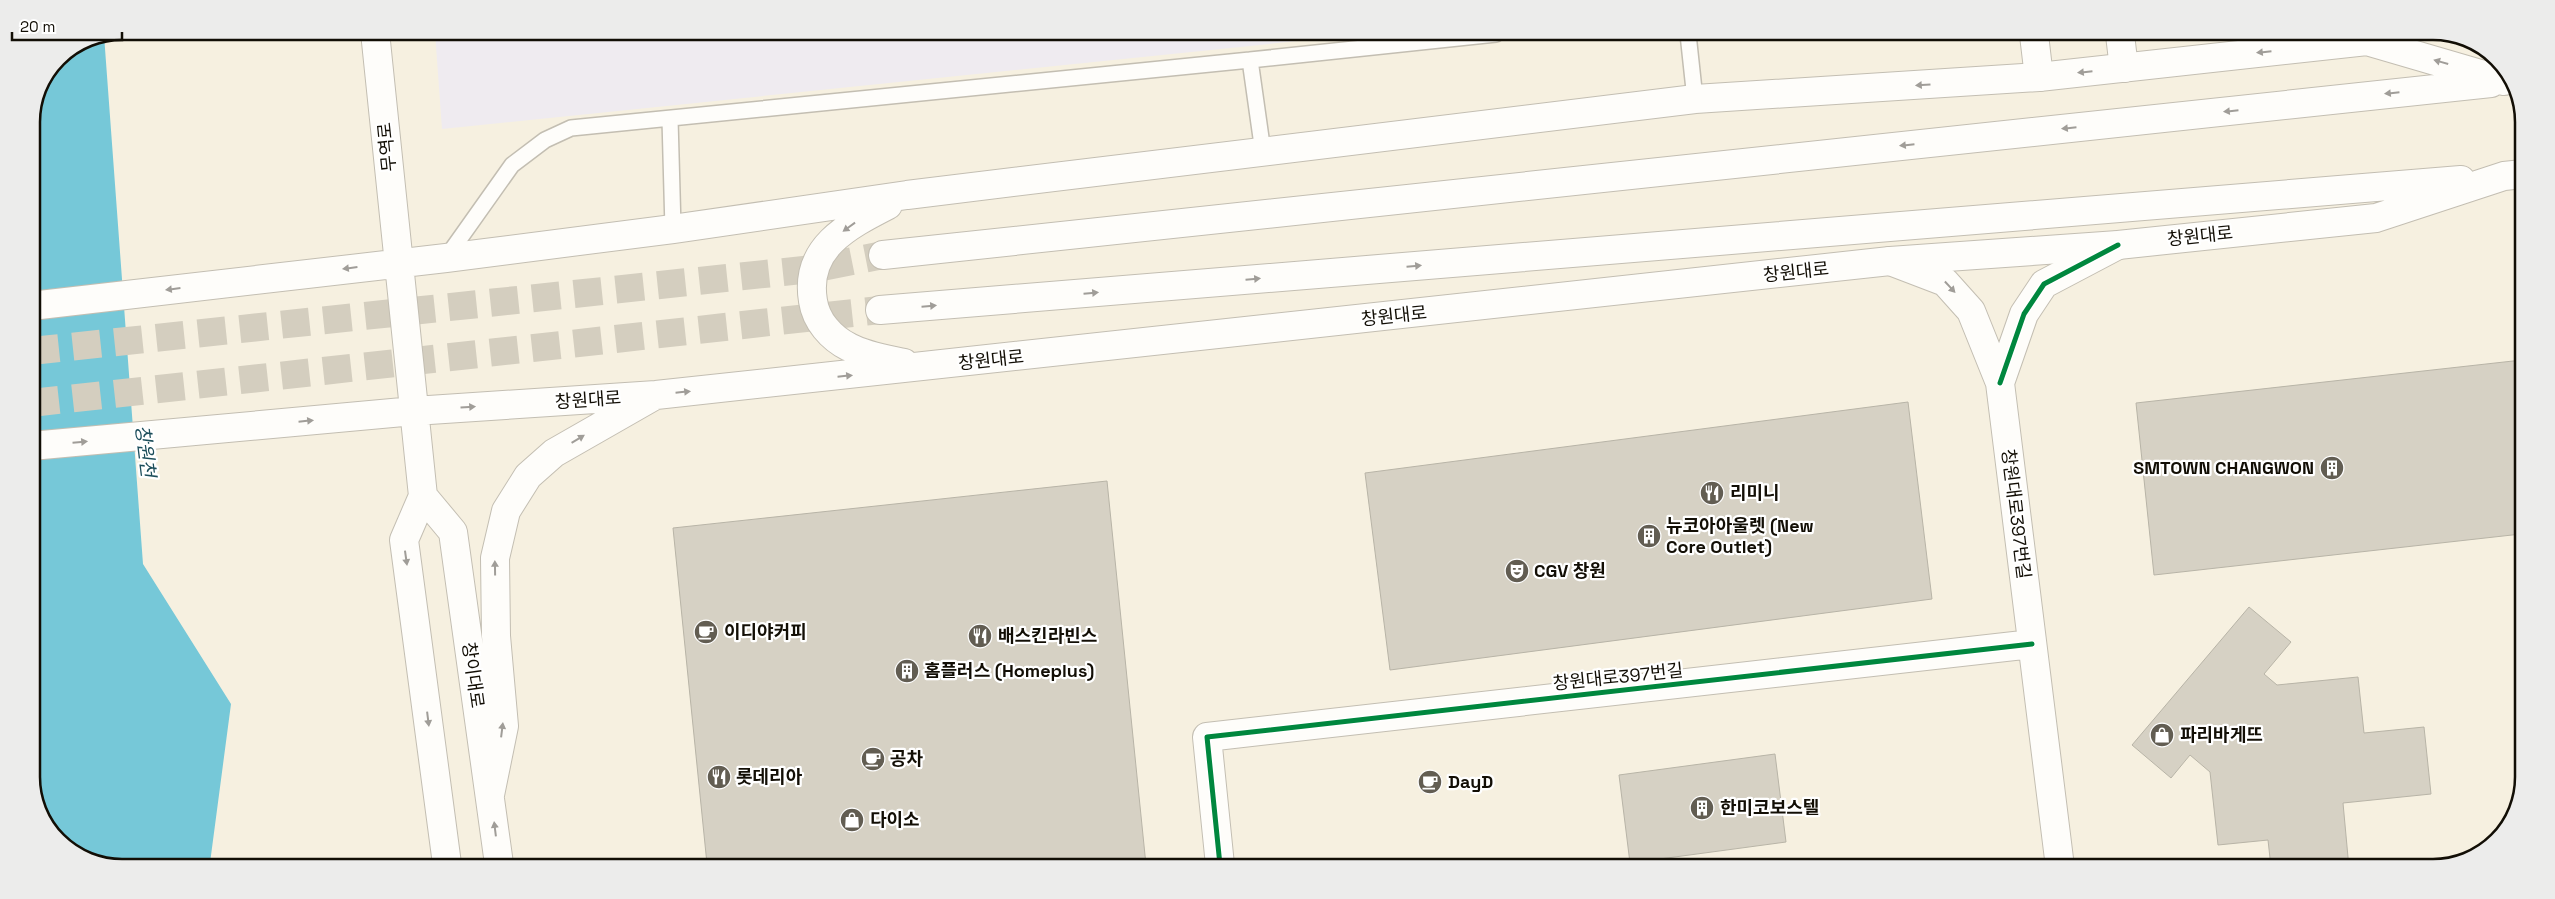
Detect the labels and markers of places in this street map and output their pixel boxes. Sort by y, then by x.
building icon: SMTOWN CHANGWON [2319,455,2345,481]
place label: SMTOWN CHANGWON [2133,456,2314,479]
restaurant icon: 리미니 [1699,480,1725,506]
place label: 리미니 [1730,481,1780,504]
place label: 뉴코아아울렛 (New Core Outlet) [1666,514,1814,558]
building icon: 뉴코아아울렛 (New Core Outlet) [1636,523,1662,549]
theatre icon: CGV 창원 [1504,558,1530,584]
place label: CGV 창원 [1534,559,1606,582]
cafe icon: 이디야커피 [693,619,719,645]
place label: 이디야커피 [724,620,807,643]
restaurant icon: 배스킨라빈스 [967,623,993,649]
place label: 배스킨라빈스 [998,624,1097,647]
building icon: 홈플러스 (Homeplus) [894,658,920,684]
place label: 홈플러스 (Homeplus) [924,659,1094,682]
shop icon: 파리바게뜨 [2149,722,2175,748]
place label: 파리바게뜨 [2180,723,2263,746]
cafe icon: 공차 [860,746,886,772]
place label: 공차 [890,747,924,770]
restaurant icon: 롯데리아 [706,764,732,790]
place label: 롯데리아 [736,765,803,788]
cafe icon: DayD [1417,769,1443,795]
place label: DayD [1448,770,1493,793]
building icon: 한미코보스텔 [1689,795,1715,821]
place label: 한미코보스텔 [1720,796,1819,819]
shop icon: 다이소 [839,807,865,833]
place label: 다이소 [870,808,920,831]

